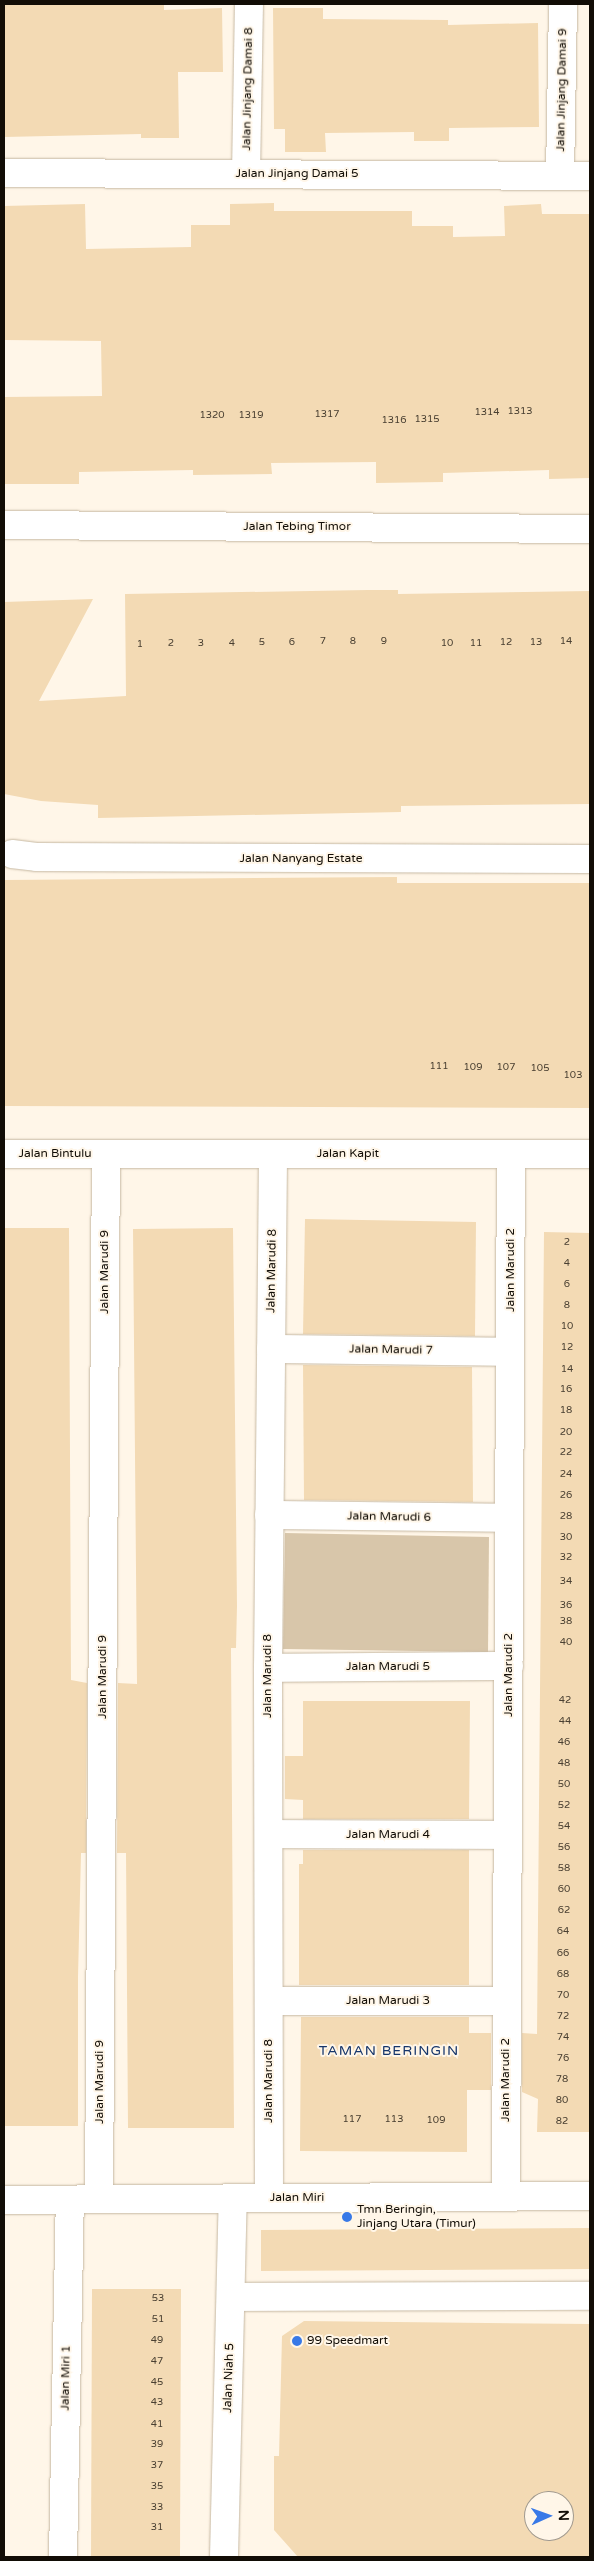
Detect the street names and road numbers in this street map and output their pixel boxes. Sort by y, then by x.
street label: Jalan Jinjang Damai 8 [240,27,256,151]
street label: Jalan Jinjang Damai 9 [554,28,570,152]
street label: Jalan Jinjang Damai 5 [235,167,359,181]
street label: Jalan Tebing Timor [243,520,351,534]
street label: Jalan Nanyang Estate [240,852,362,866]
street label: Jalan Bintulu [18,1147,92,1161]
street label: Jalan Kapit [317,1147,379,1161]
street label: Jalan Marudi 2 [504,1228,518,1312]
street label: Jalan Marudi 8 [264,1229,280,1313]
street label: Jalan Marudi 9 [98,1230,112,1314]
street label: Jalan Marudi 7 [349,1342,433,1358]
street label: Jalan Marudi 6 [347,1509,431,1525]
street label: Jalan Marudi 2 [502,1633,516,1717]
street label: Jalan Marudi 8 [261,1634,275,1718]
street label: Jalan Marudi 9 [96,1635,110,1719]
street label: Jalan Marudi 5 [346,1660,430,1674]
street label: Jalan Marudi 4 [346,1828,430,1842]
street label: Jalan Marudi 3 [346,1994,430,2008]
street label: Jalan Marudi 2 [499,2038,513,2122]
street label: Jalan Marudi 8 [262,2039,276,2123]
street label: Jalan Marudi 9 [93,2040,107,2124]
street label: Jalan Miri [270,2191,324,2205]
street label: Jalan Niah 5 [221,2343,237,2413]
street label: Jalan Miri 1 [58,2345,74,2411]

